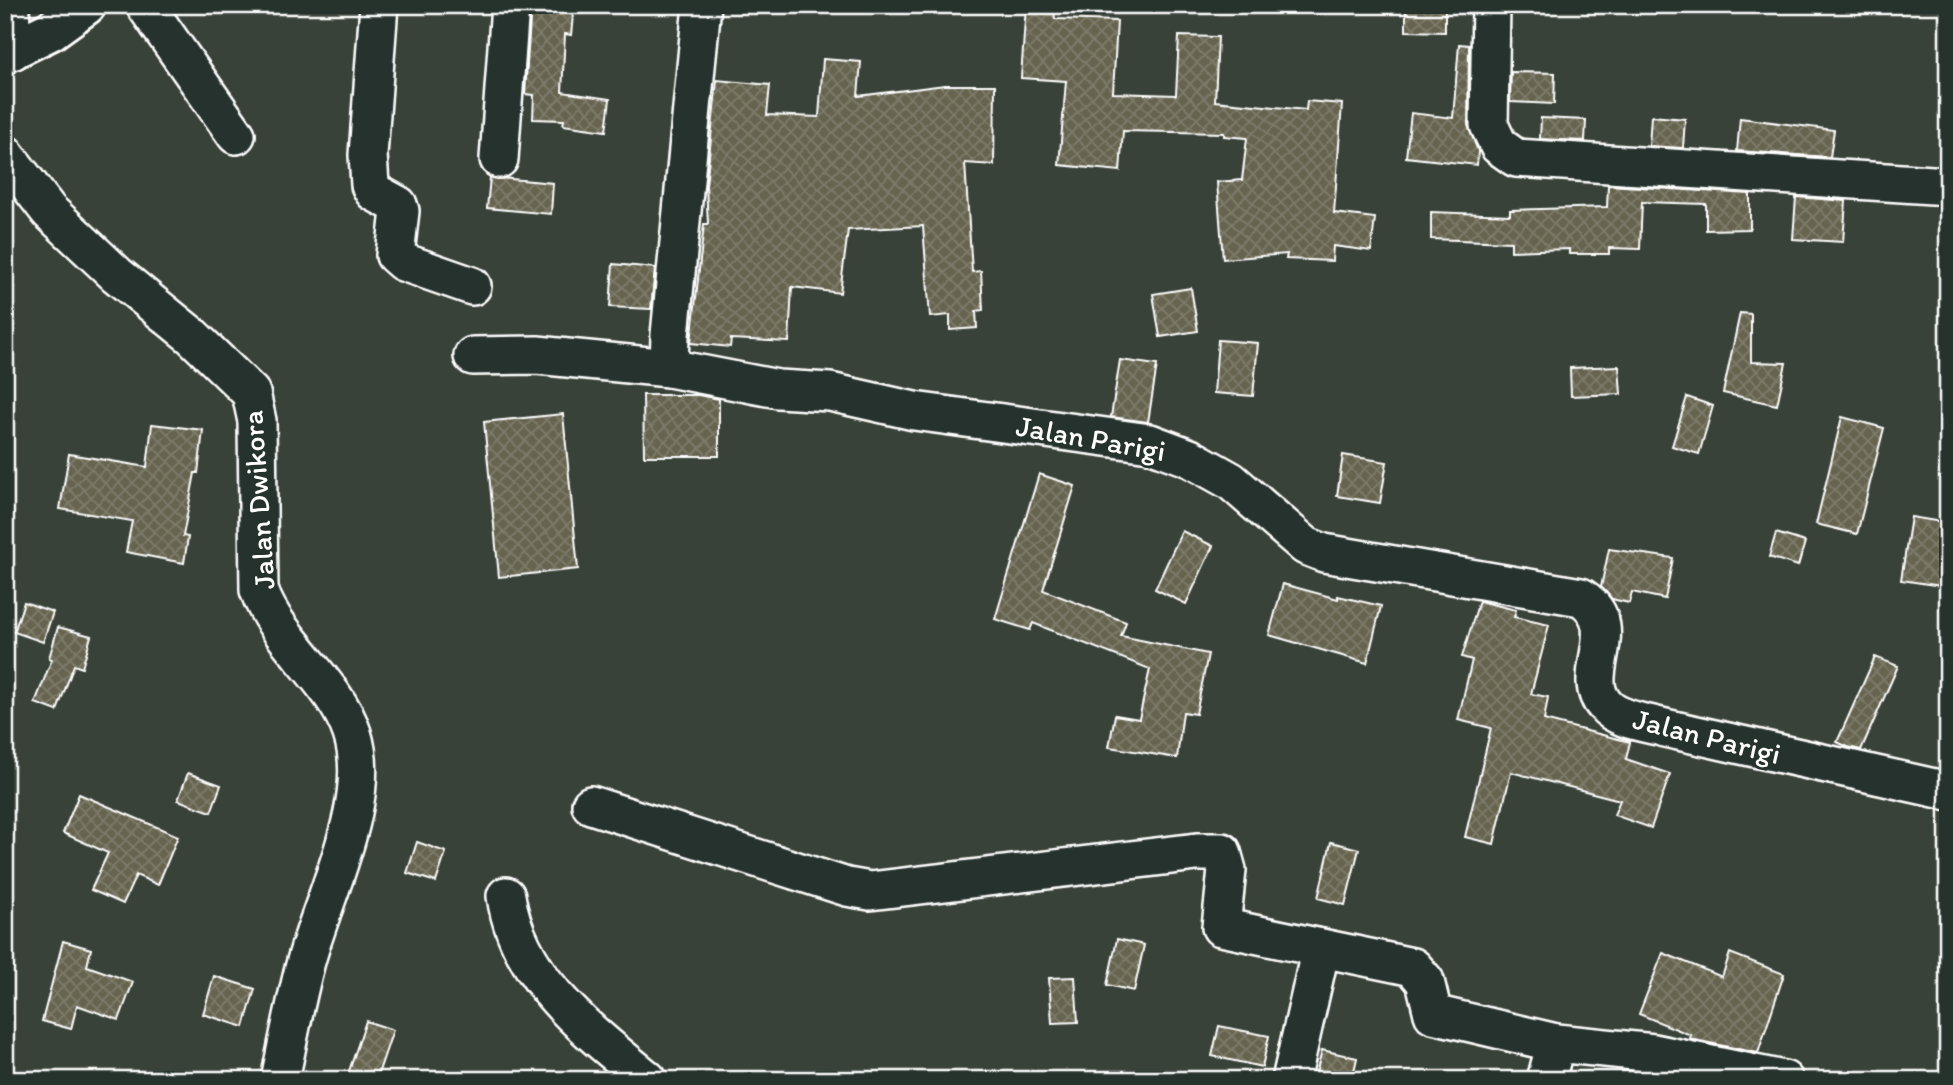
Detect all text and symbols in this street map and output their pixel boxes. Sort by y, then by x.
street label: Jalan Parigi [1013,407,1169,469]
street label: Jalan Dwikora [233,409,283,591]
street label: Jalan Parigi [1629,700,1785,772]

